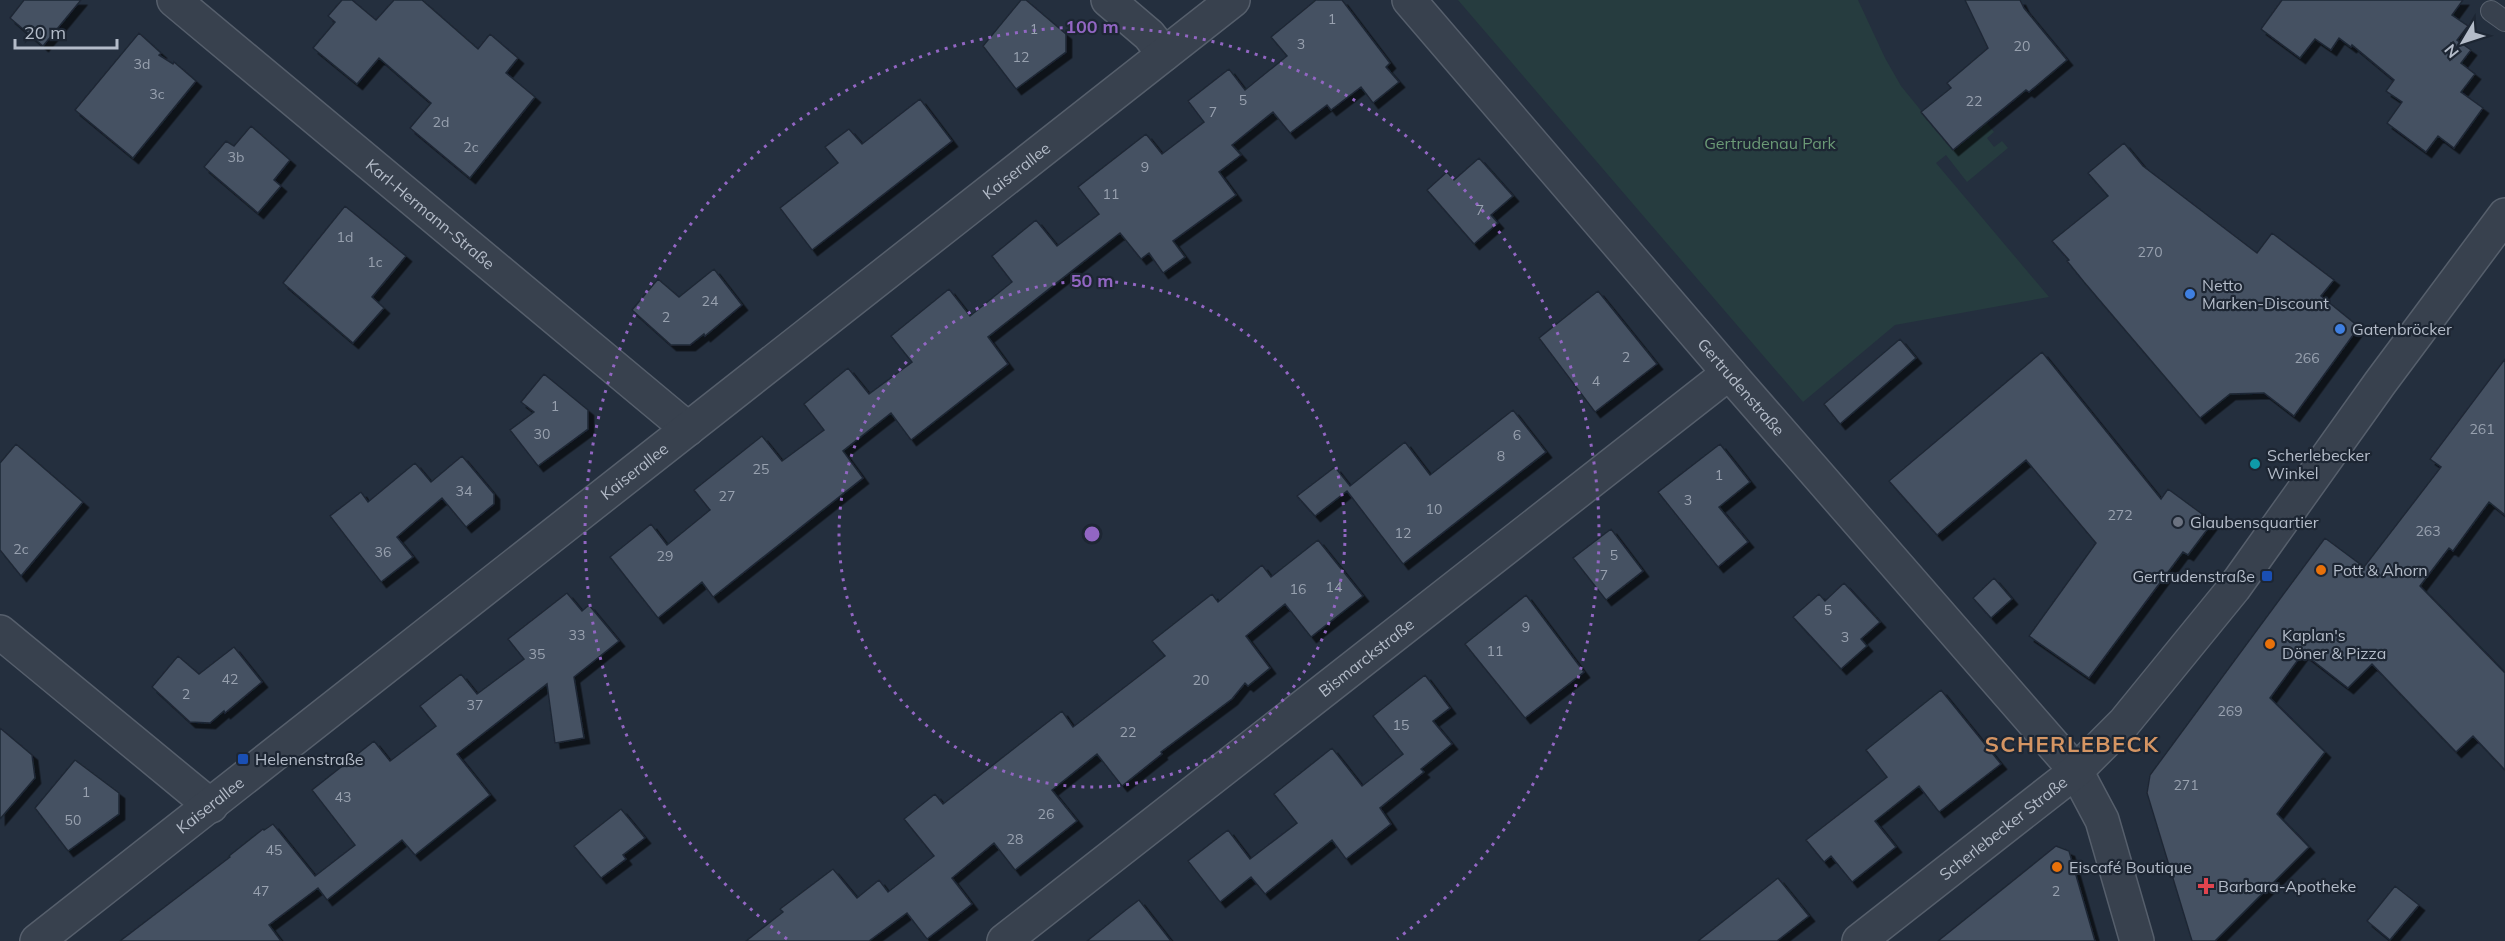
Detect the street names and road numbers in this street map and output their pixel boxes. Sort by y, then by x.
street label: Kaiserallee [978,138,1054,203]
street label: Karl-Hermann-Straße [362,154,499,274]
street label: Gertrudenstraße [1694,334,1789,440]
street label: Kaiserallee [596,438,672,504]
street label: Bismarckstraße [1314,614,1418,701]
street label: Kaiserallee [172,772,248,838]
street label: Scherlebecker Straße [1935,772,2071,884]

